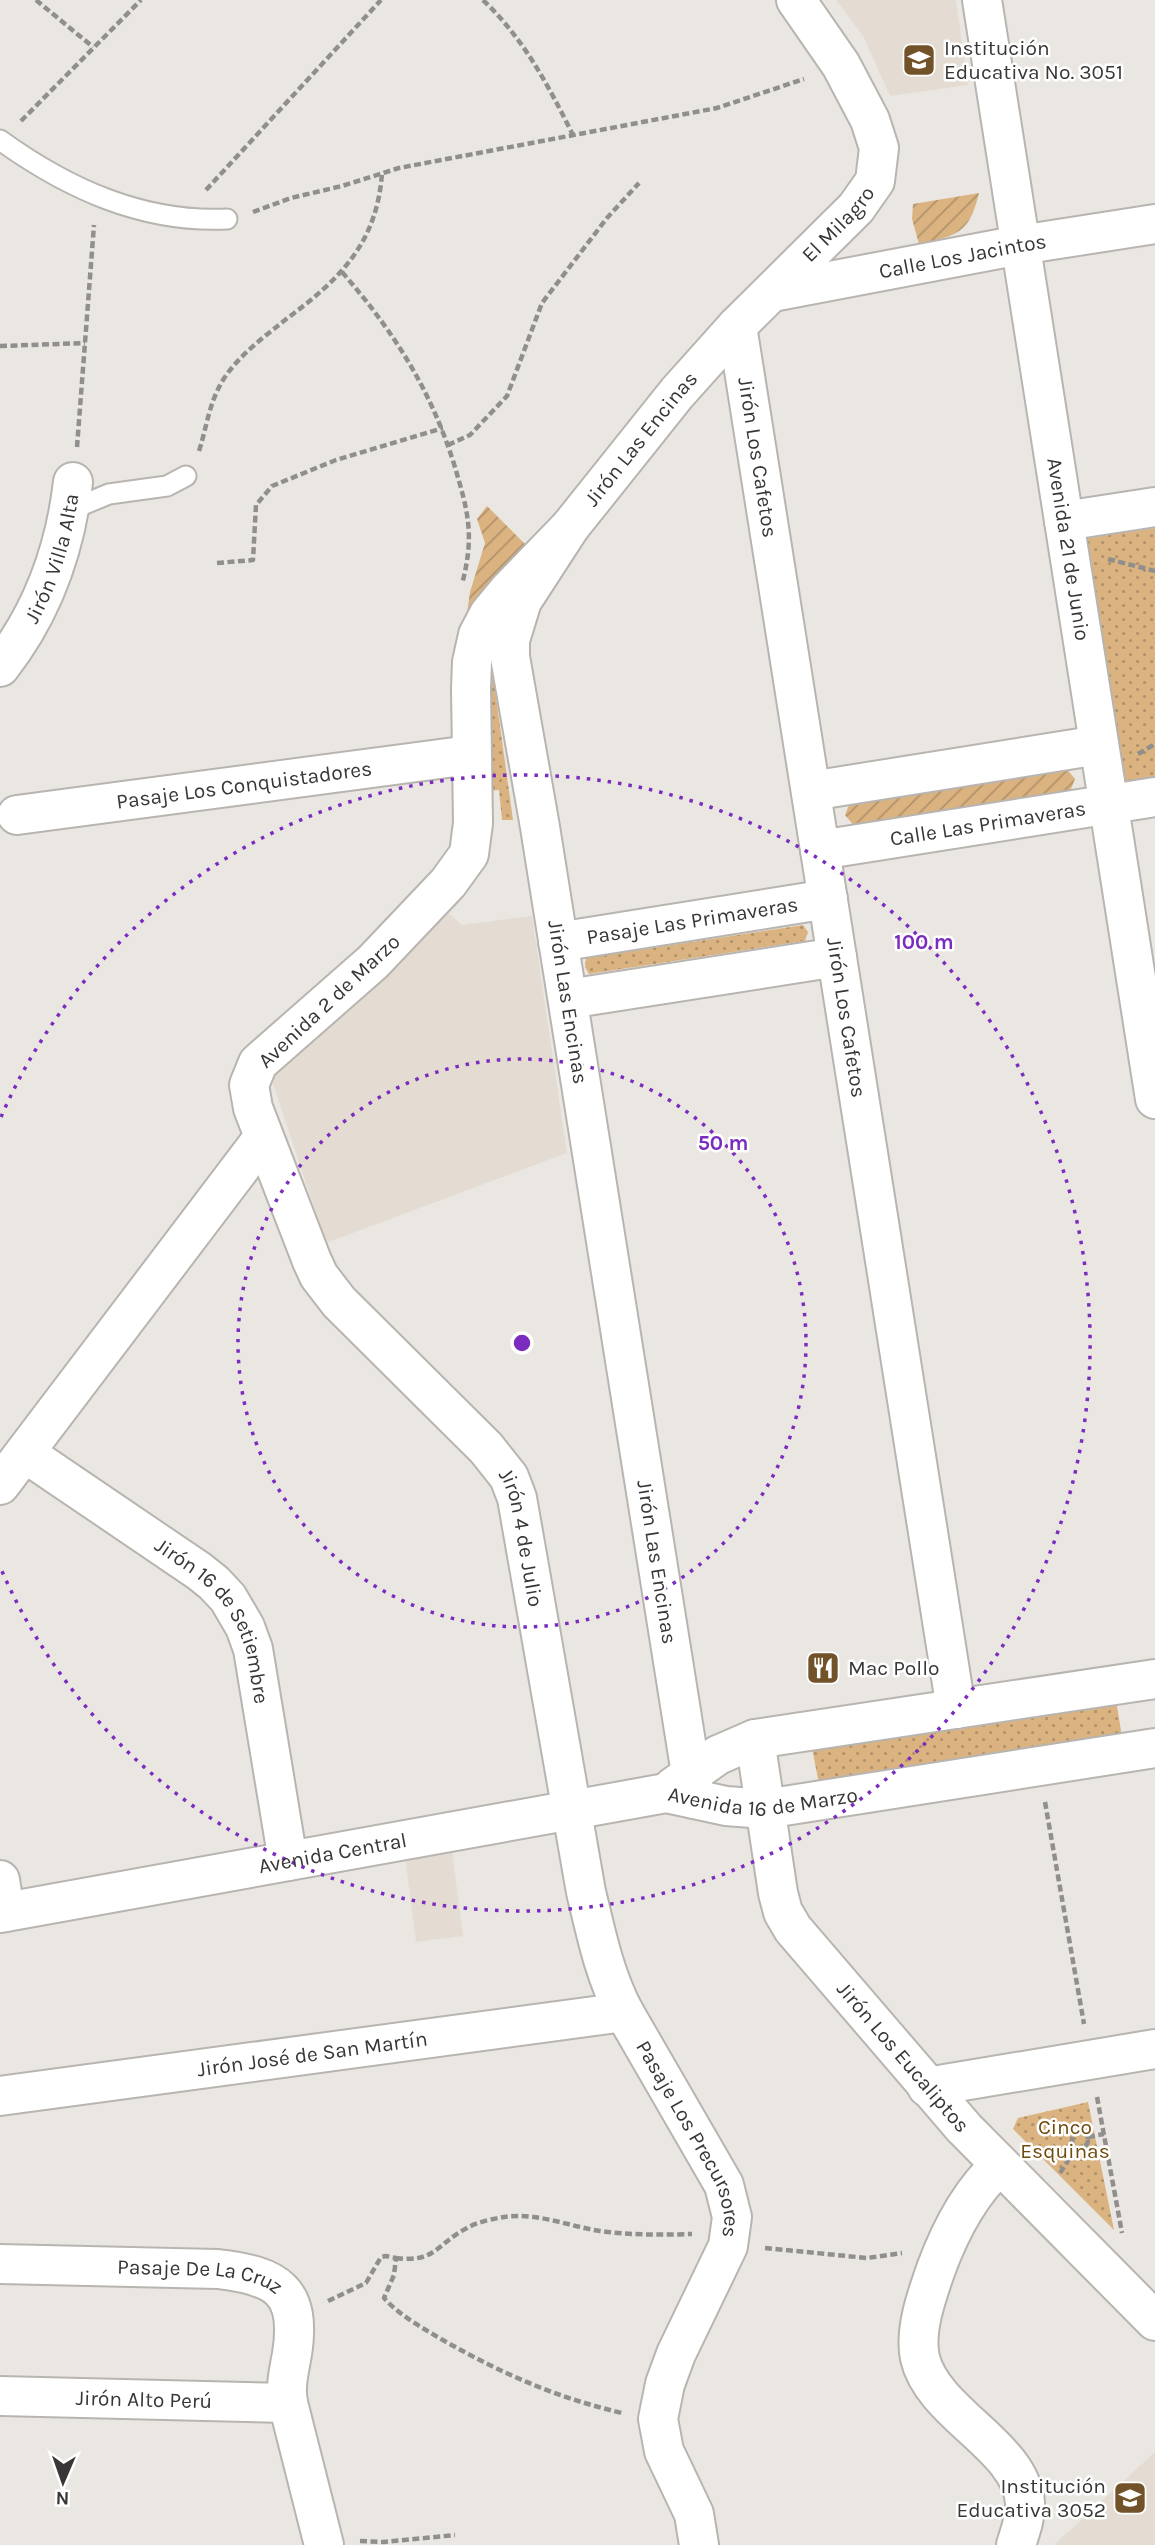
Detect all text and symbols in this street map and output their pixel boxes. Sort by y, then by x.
place label: Institución Educativa No. 3051 [944,36,1123,84]
school or university icon: Institución Educativa No. 3051 [900,41,938,79]
street label: El Milagro [797,182,879,267]
street label: Calle Los Jacintos [877,229,1048,283]
street label: Jirón Las Encinas [579,367,702,511]
street label: Jirón Los Cafetos [733,376,782,539]
street label: Avenida 21 de Junio [1042,456,1095,642]
street label: Jirón Villa Alta [19,492,83,627]
street label: Pasaje Los Conquistadores [115,756,373,814]
street label: Calle Las Primaveras [888,796,1087,851]
street label: Pasaje Las Primaveras [585,892,800,949]
street label: Jirón Las Encinas [543,918,593,1086]
street label: Avenida 2 de Marzo [253,929,405,1073]
text: 100 m [894,930,954,954]
street label: Jirón Los Cafetos [822,936,871,1099]
text: 50 m [698,1131,748,1155]
centre of rings [510,1331,534,1355]
street label: Jirón 4 de Julio [494,1463,548,1609]
street label: Jirón Las Encinas [632,1478,682,1646]
street label: Jirón 16 de Setiembre [150,1533,274,1706]
restaurant icon: Mac Pollo [804,1649,842,1687]
place label: Mac Pollo [848,1656,940,1680]
street label: Avenida 16 de Marzo [666,1782,859,1821]
street label: Avenida Central [257,1828,409,1878]
street label: Jirón Los Eucaliptos [832,1977,974,2137]
street label: Jirón José de San Martín [195,2027,429,2081]
street label: Pasaje Los Precursores [631,2036,744,2239]
park label: Cinco Esquinas [1020,2115,1110,2163]
street label: Pasaje De La Cruz [117,2255,288,2299]
street label: Jirón Alto Perú [75,2386,213,2413]
north arrow [28,2447,98,2517]
place label: Institución Educativa 3052 [957,2474,1106,2522]
school or university icon: Institución Educativa 3052 [1111,2479,1149,2517]
text: N [55,2487,70,2509]

